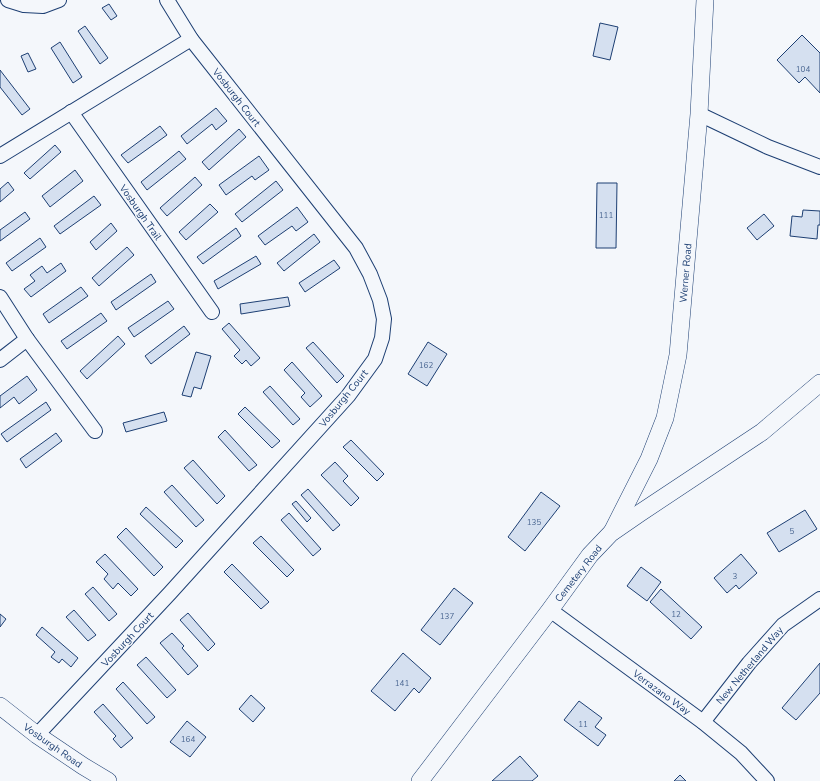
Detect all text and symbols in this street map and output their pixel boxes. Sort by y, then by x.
house number: 104 [796,64,810,75]
street label: Vosburgh Court [208,65,264,130]
street label: Vosburgh Trail [115,181,165,243]
house number: 111 [599,210,613,221]
street label: Werner Road [676,243,696,303]
house number: 162 [419,360,433,371]
street label: Vosburgh Court [315,366,372,431]
house number: 135 [527,517,541,528]
house number: 5 [790,526,795,537]
street label: Cemetery Road [552,542,606,605]
house number: 3 [733,571,738,582]
street label: Vosburgh Court [98,609,157,671]
house number: 12 [671,609,681,620]
house number: 137 [440,611,454,622]
street label: New Netherland Way [713,623,787,708]
street label: Verrazano Way [629,666,694,719]
house number: 141 [395,678,409,689]
house number: 11 [578,719,588,730]
street label: Vosburgh Road [19,720,85,771]
house number: 164 [181,734,195,745]

